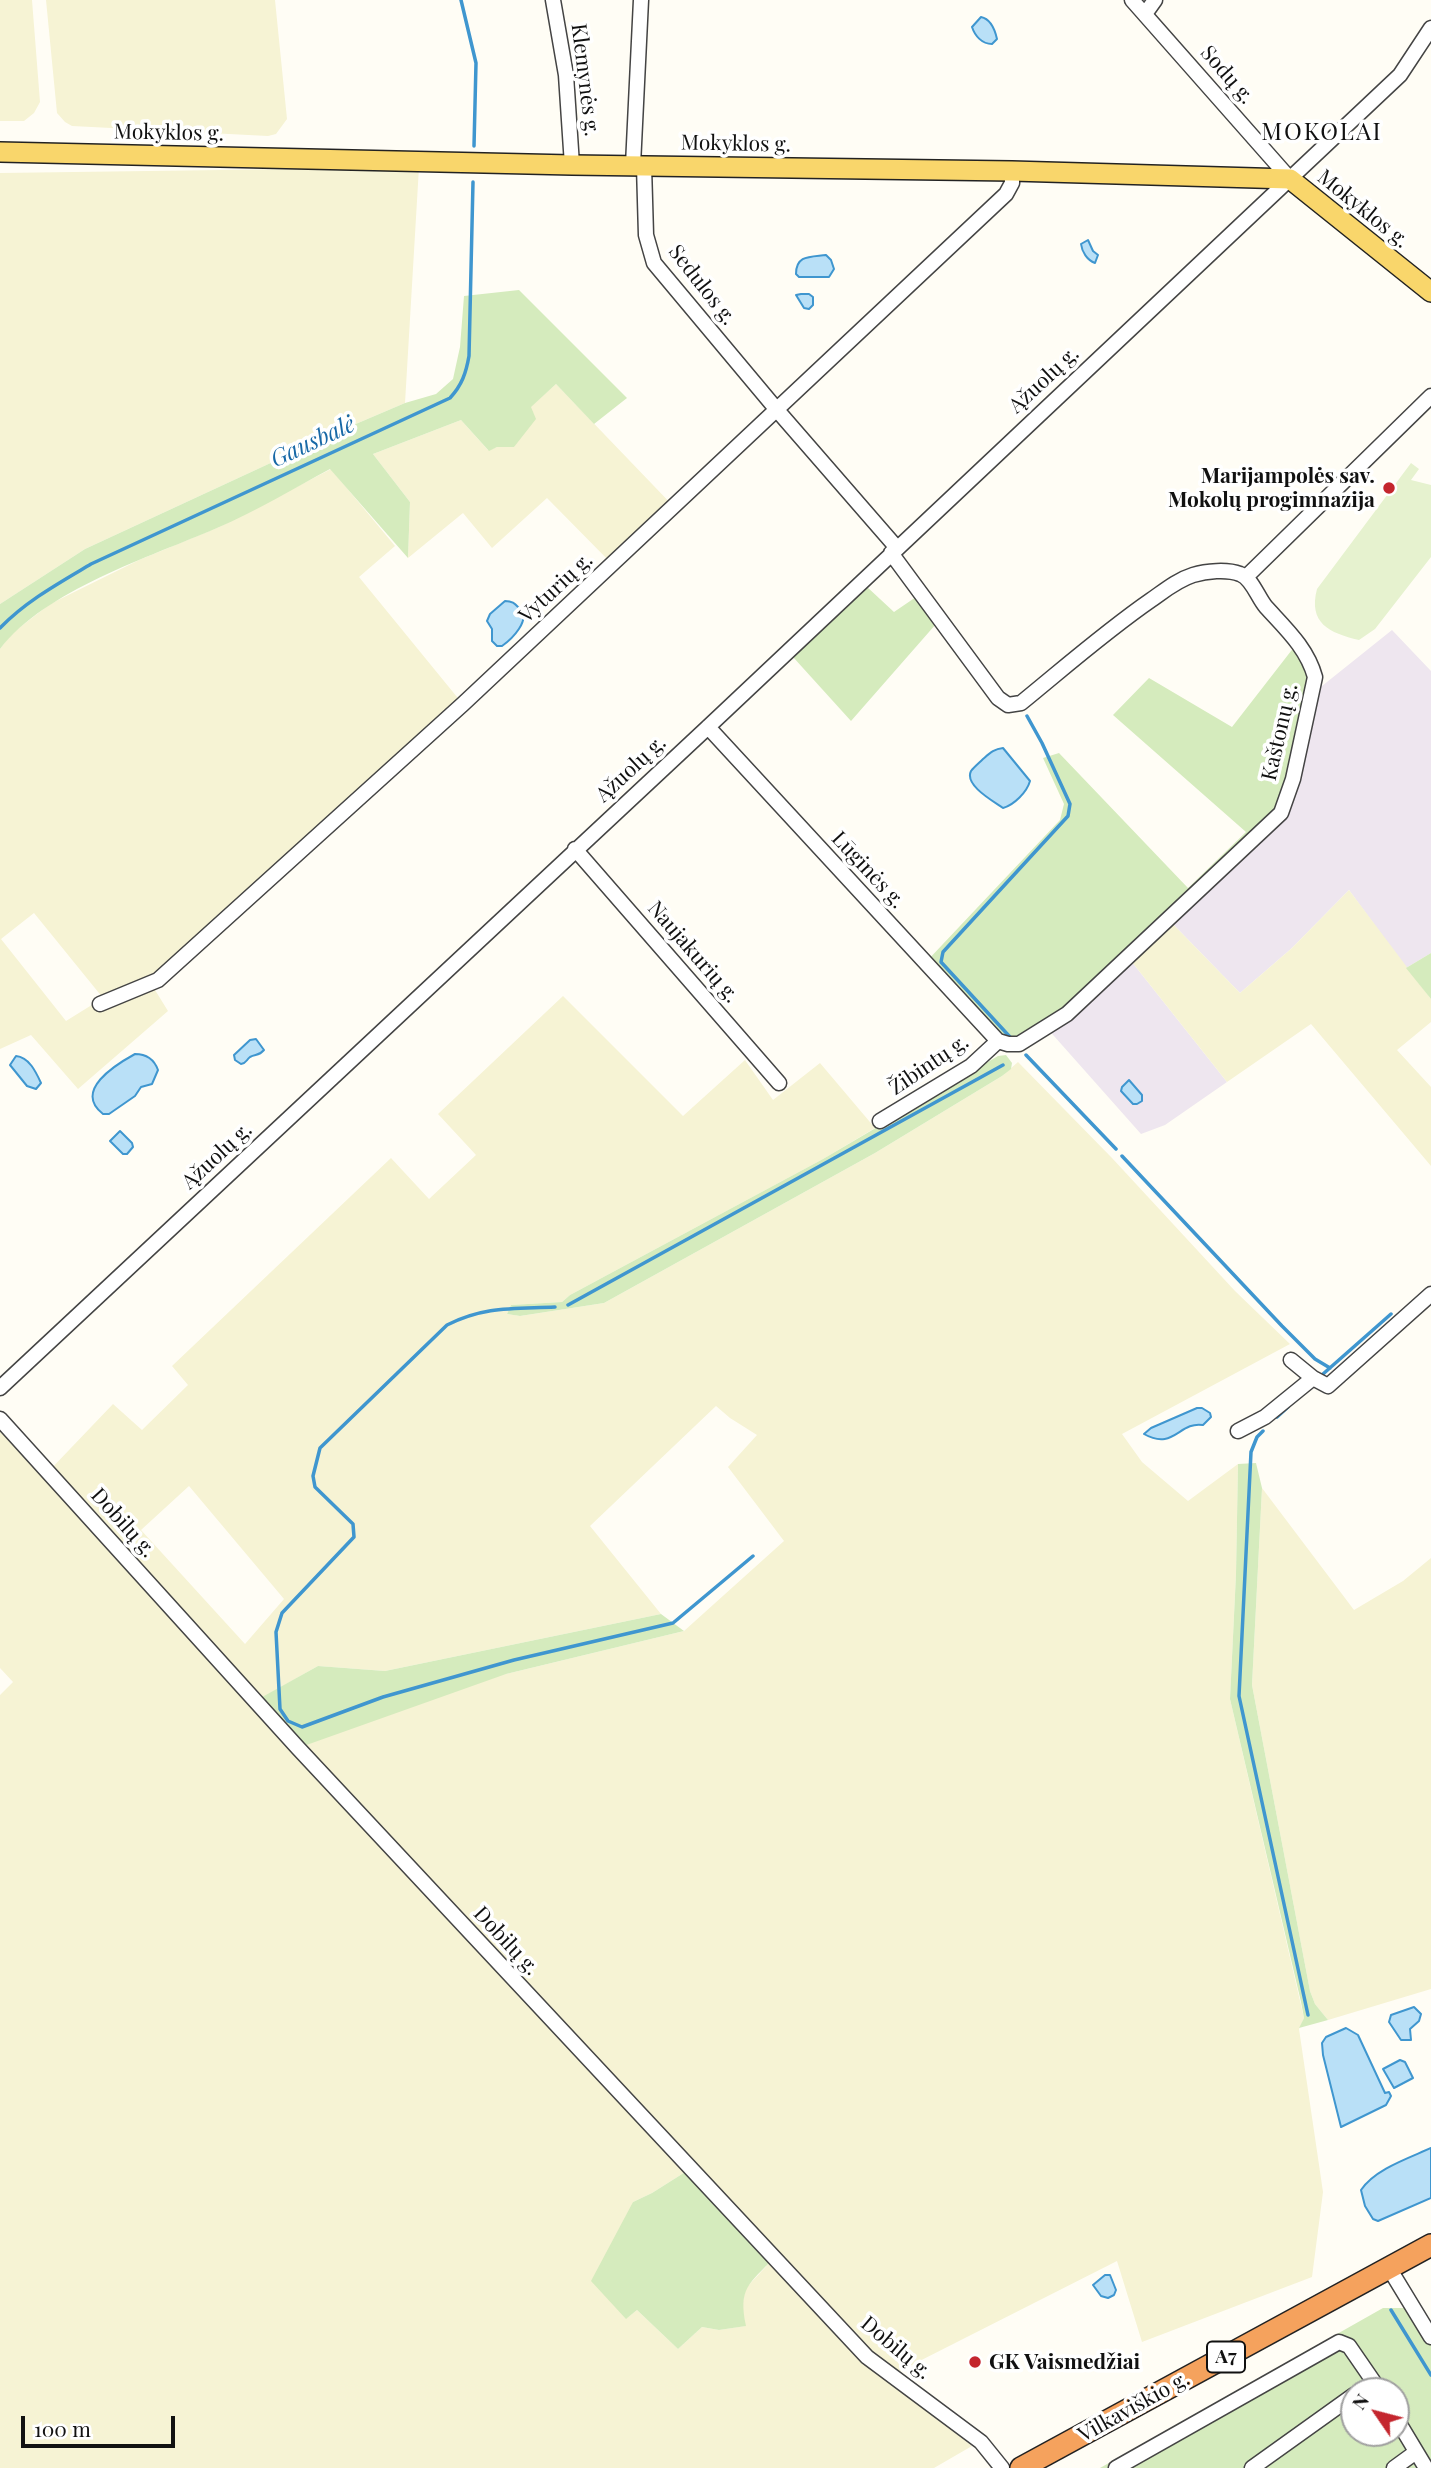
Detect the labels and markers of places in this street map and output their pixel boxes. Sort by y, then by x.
place label: Marijampolės sav. Mokolų progimnazija [1168,463,1375,513]
marker: Marijampolės sav. Mokolų progimnazija [1381,480,1397,496]
place label: GK Vaismedžiai [989,2349,1140,2375]
marker: GK Vaismedžiai [967,2354,983,2370]

